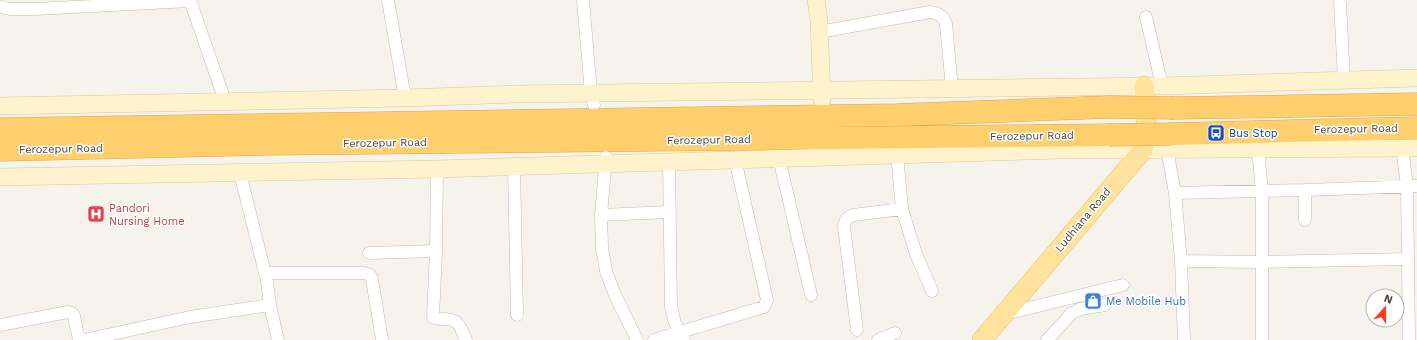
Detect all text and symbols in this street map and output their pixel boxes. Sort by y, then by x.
street label: Ferozepur Road [1314,122,1398,136]
bus stop icon: Bus Stop [1206,123,1226,143]
place label: Bus Stop [1229,127,1278,140]
street label: Ferozepur Road [990,129,1074,143]
street label: Ferozepur Road [667,133,751,147]
street label: Ferozepur Road [343,136,427,150]
street label: Ferozepur Road [19,142,103,156]
street label: Ludhiana Road [1052,185,1114,255]
place label: Pandori Nursing Home [109,202,185,228]
hospital icon: Pandori Nursing Home [86,204,106,224]
north arrow [1365,288,1405,328]
shop icon: Me Mobile Hub [1083,291,1103,311]
text: N [1382,292,1395,307]
place label: Me Mobile Hub [1106,295,1186,308]

